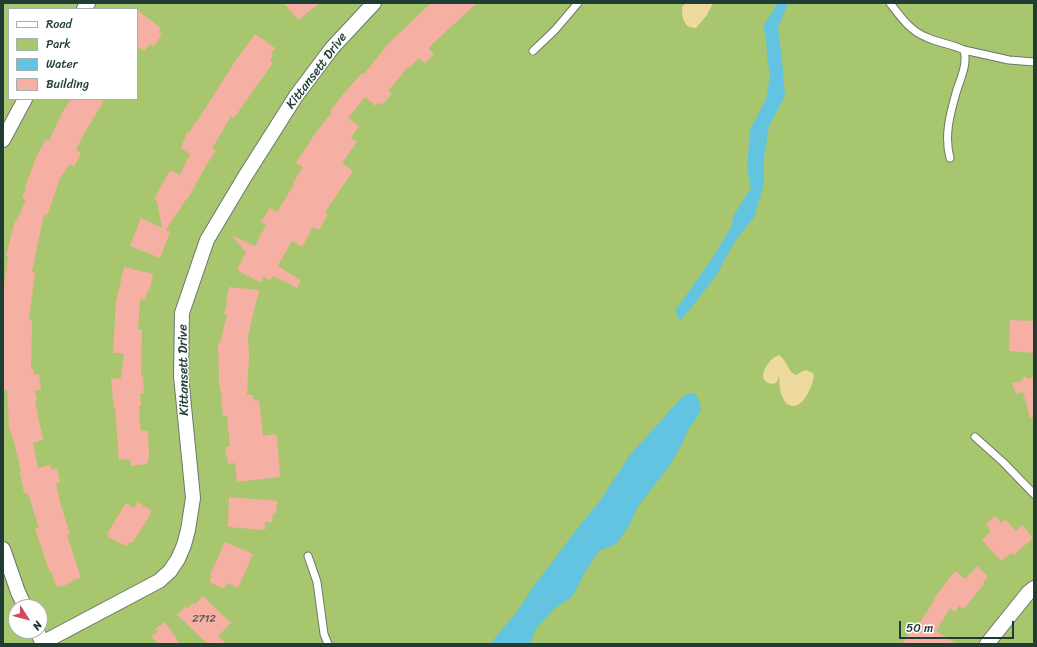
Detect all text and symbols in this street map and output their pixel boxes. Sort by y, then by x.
legend [8,8,138,100]
text: Road [46,13,72,35]
street label: Kittansett Drive [283,30,351,112]
text: Park [46,33,71,55]
text: Water [46,53,78,75]
text: Building [46,73,89,95]
street label: Kittansett Drive [175,324,193,416]
north arrow [8,599,48,639]
house number: 2712 [192,612,216,626]
scale bar [901,613,1016,639]
text: N [27,617,47,634]
text: 50 m [906,617,933,639]

